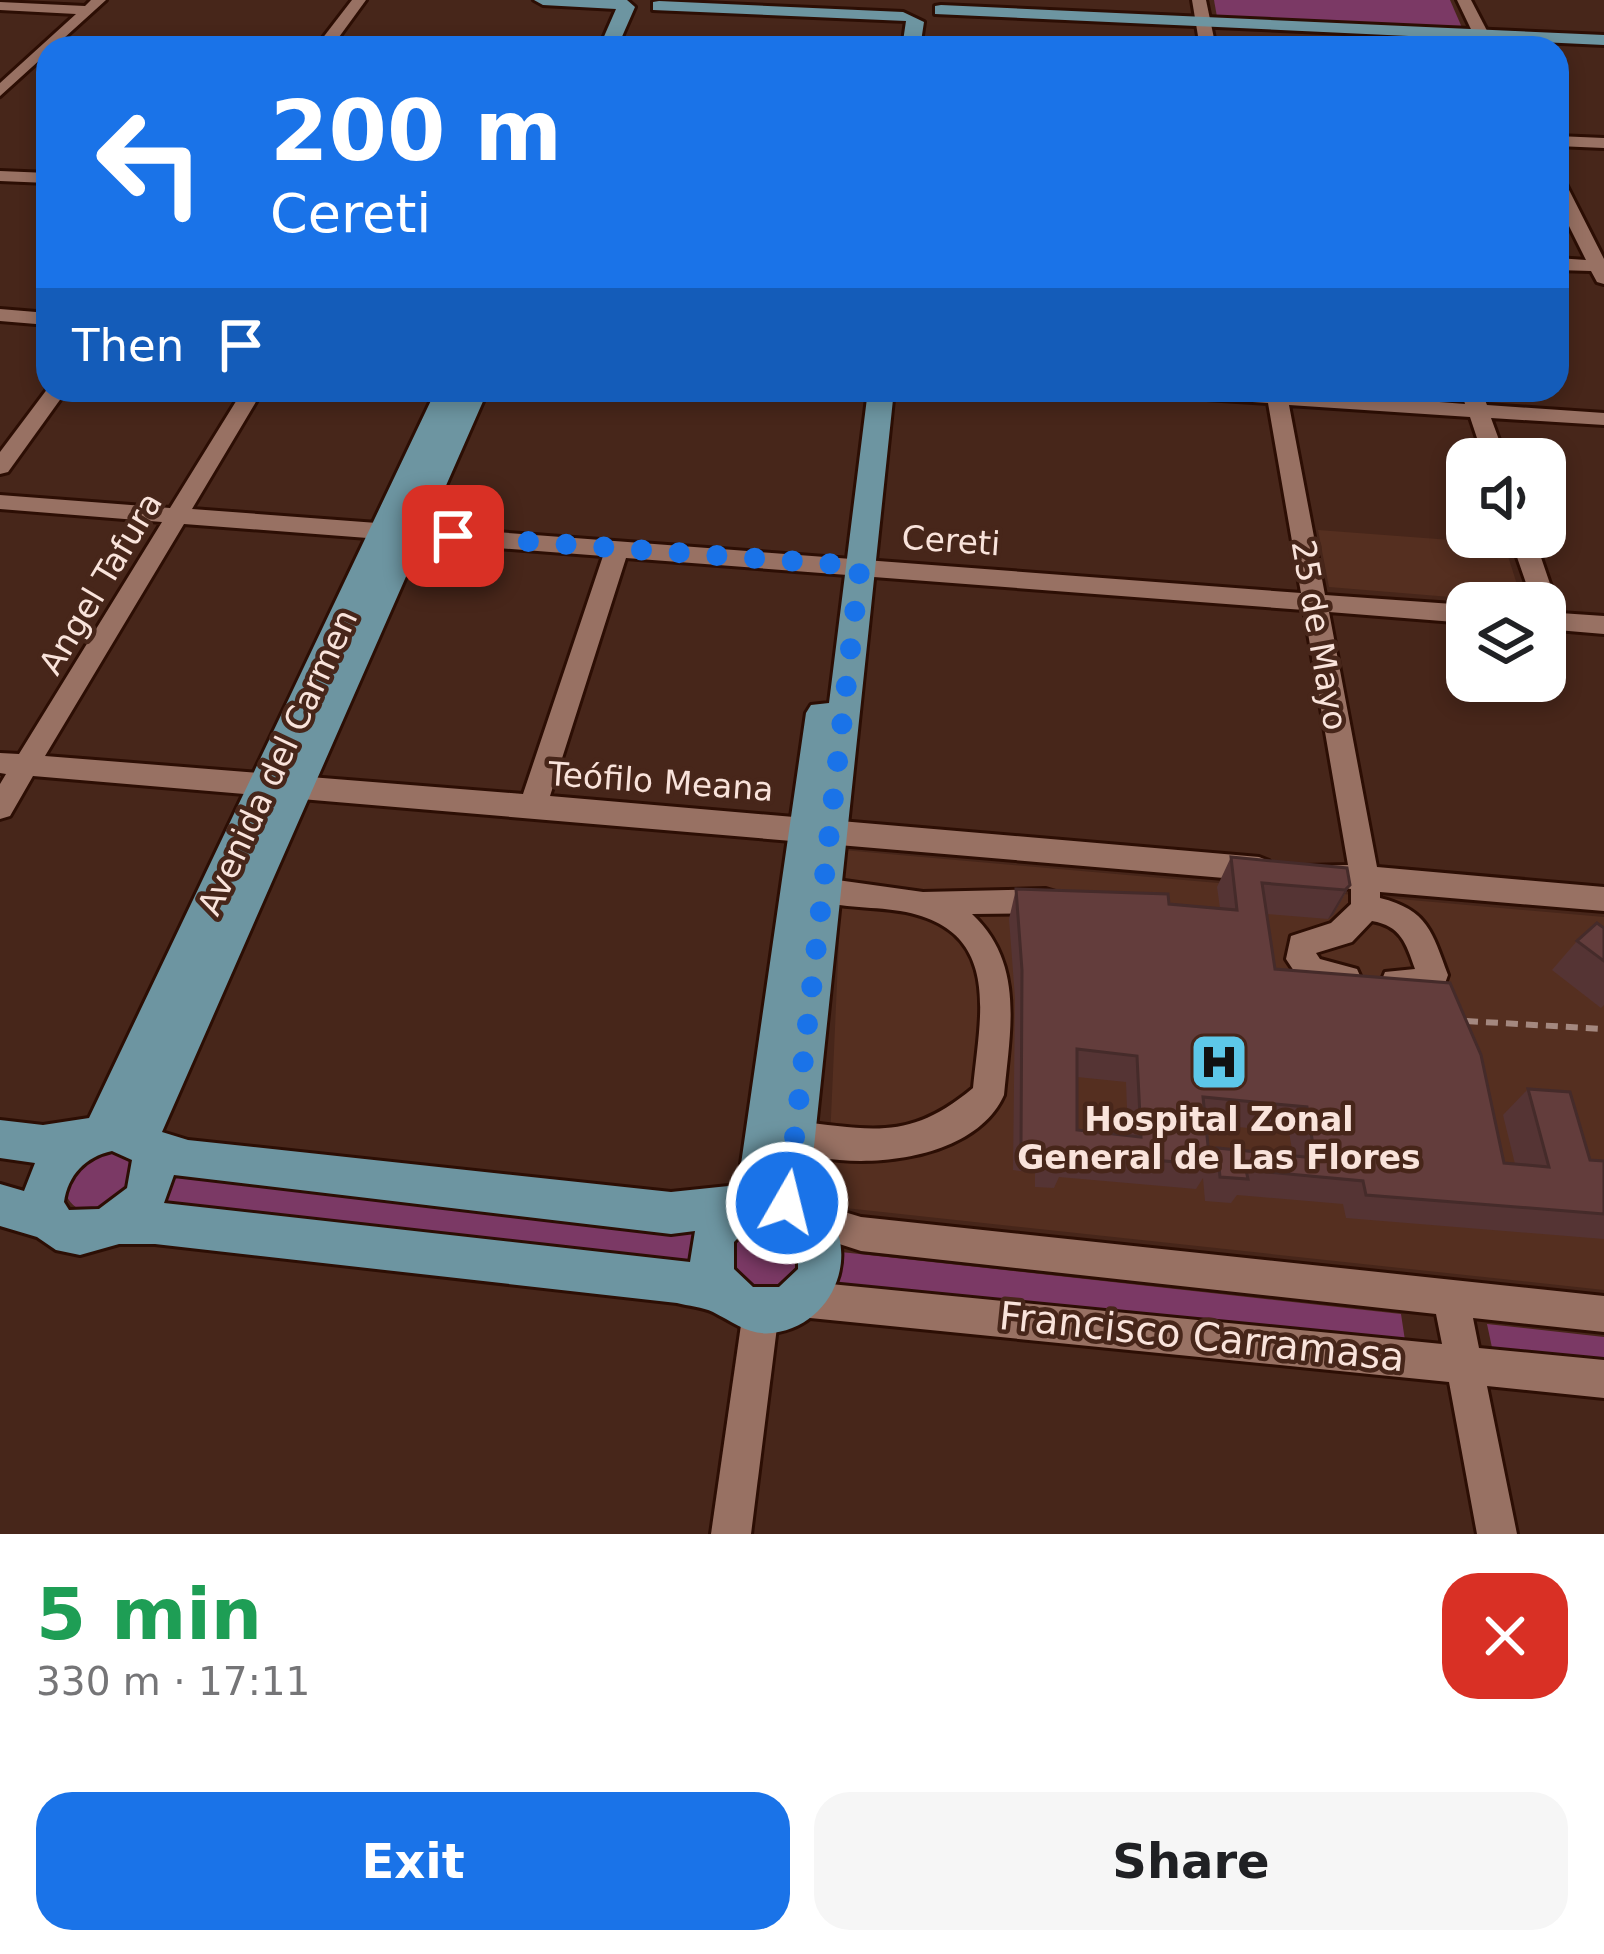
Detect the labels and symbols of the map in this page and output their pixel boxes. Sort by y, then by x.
street label: Angel Tafura [31,485,170,681]
pin [402,485,504,587]
street label: Cereti [900,518,1002,563]
street label: 25 de Mayo [1284,537,1355,733]
street label: Avenida del Carmen [189,603,365,921]
street label: Teófilo Meana [546,754,775,809]
hospital icon: Hospital Zonal General de Las Flores [1188,1031,1250,1093]
place label: Hospital Zonal General de Las Flores [1017,1100,1421,1177]
position arrow [724,1140,850,1266]
street label: Francisco Carramasa [997,1293,1407,1380]

